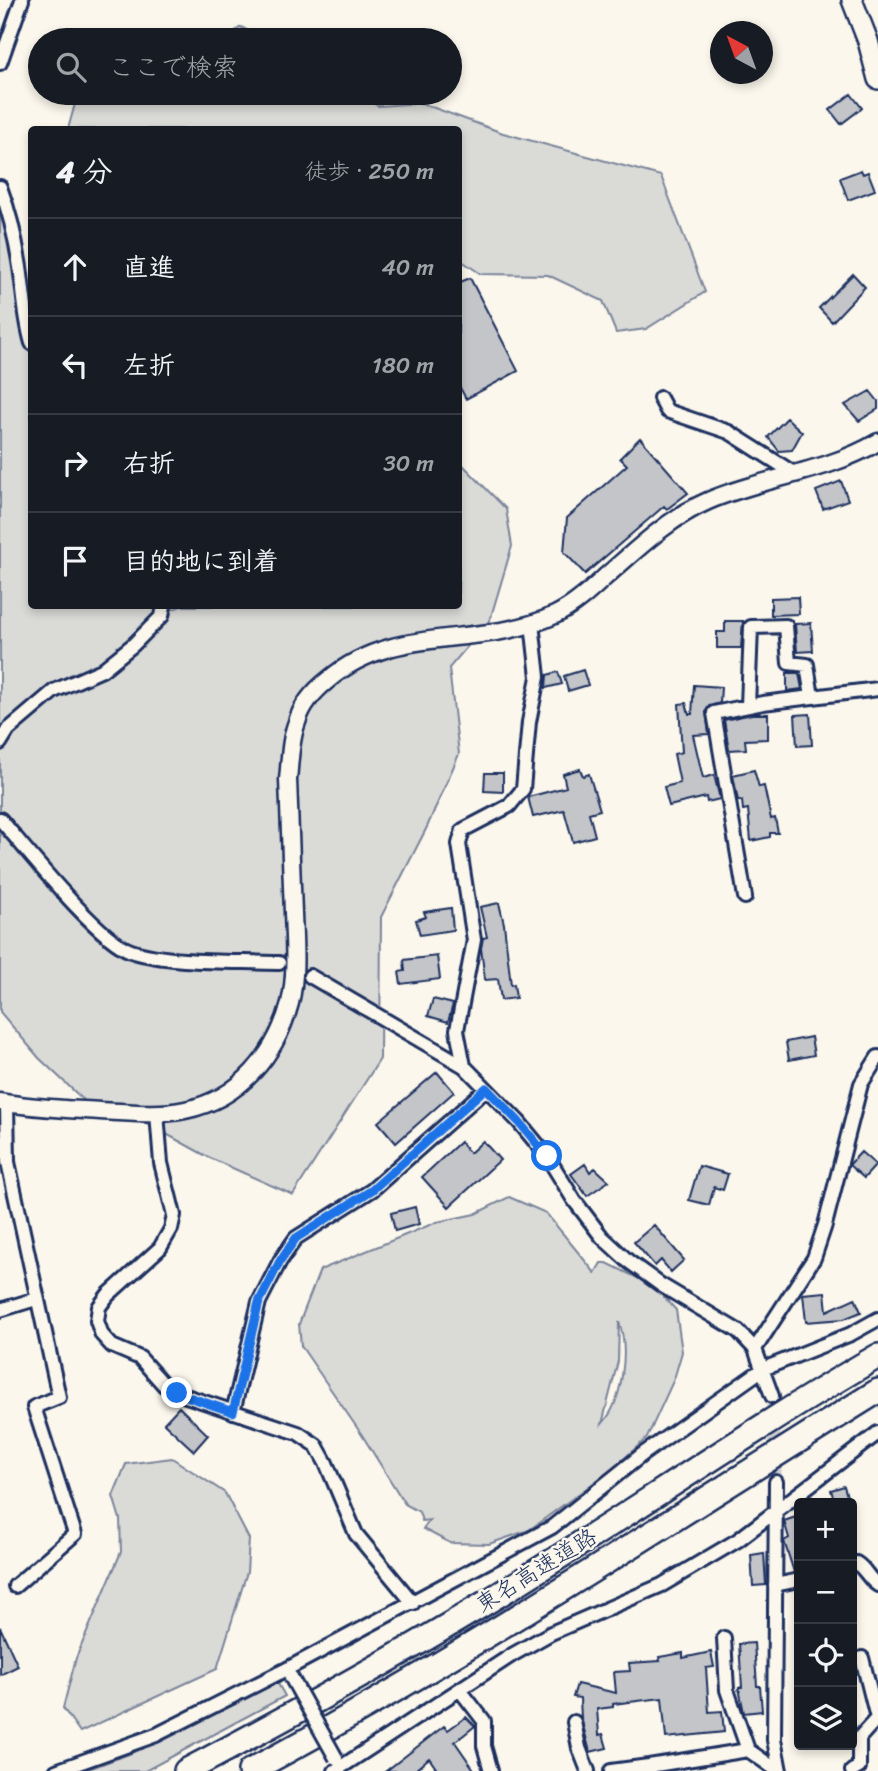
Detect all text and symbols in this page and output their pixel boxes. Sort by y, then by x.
north arrow [710,21,773,84]
search box [28,28,462,105]
text: ここで検索 [108,44,238,90]
icon: search [52,48,90,86]
text: 4 分 [56,145,113,199]
text: 徒歩 · 250 m [304,151,434,192]
text: 直進 [123,244,175,290]
text: 40 m [381,247,434,288]
icon: ahead [56,248,94,286]
text: 左折 [123,342,175,388]
text: 180 m [372,345,434,386]
icon: left [56,346,94,384]
text: 右折 [123,440,175,486]
text: 30 m [383,443,434,484]
icon: right [56,444,94,482]
text: 目的地に到着 [123,538,279,584]
icon: arrive [56,542,94,580]
route start [531,1140,562,1171]
route end [161,1377,192,1408]
map controls [794,1498,857,1750]
button: + [794,1498,857,1561]
street label: 東名高速道路 [467,1516,606,1624]
button: − [794,1561,857,1624]
button: locate [794,1624,857,1687]
button: layers [794,1687,857,1750]

